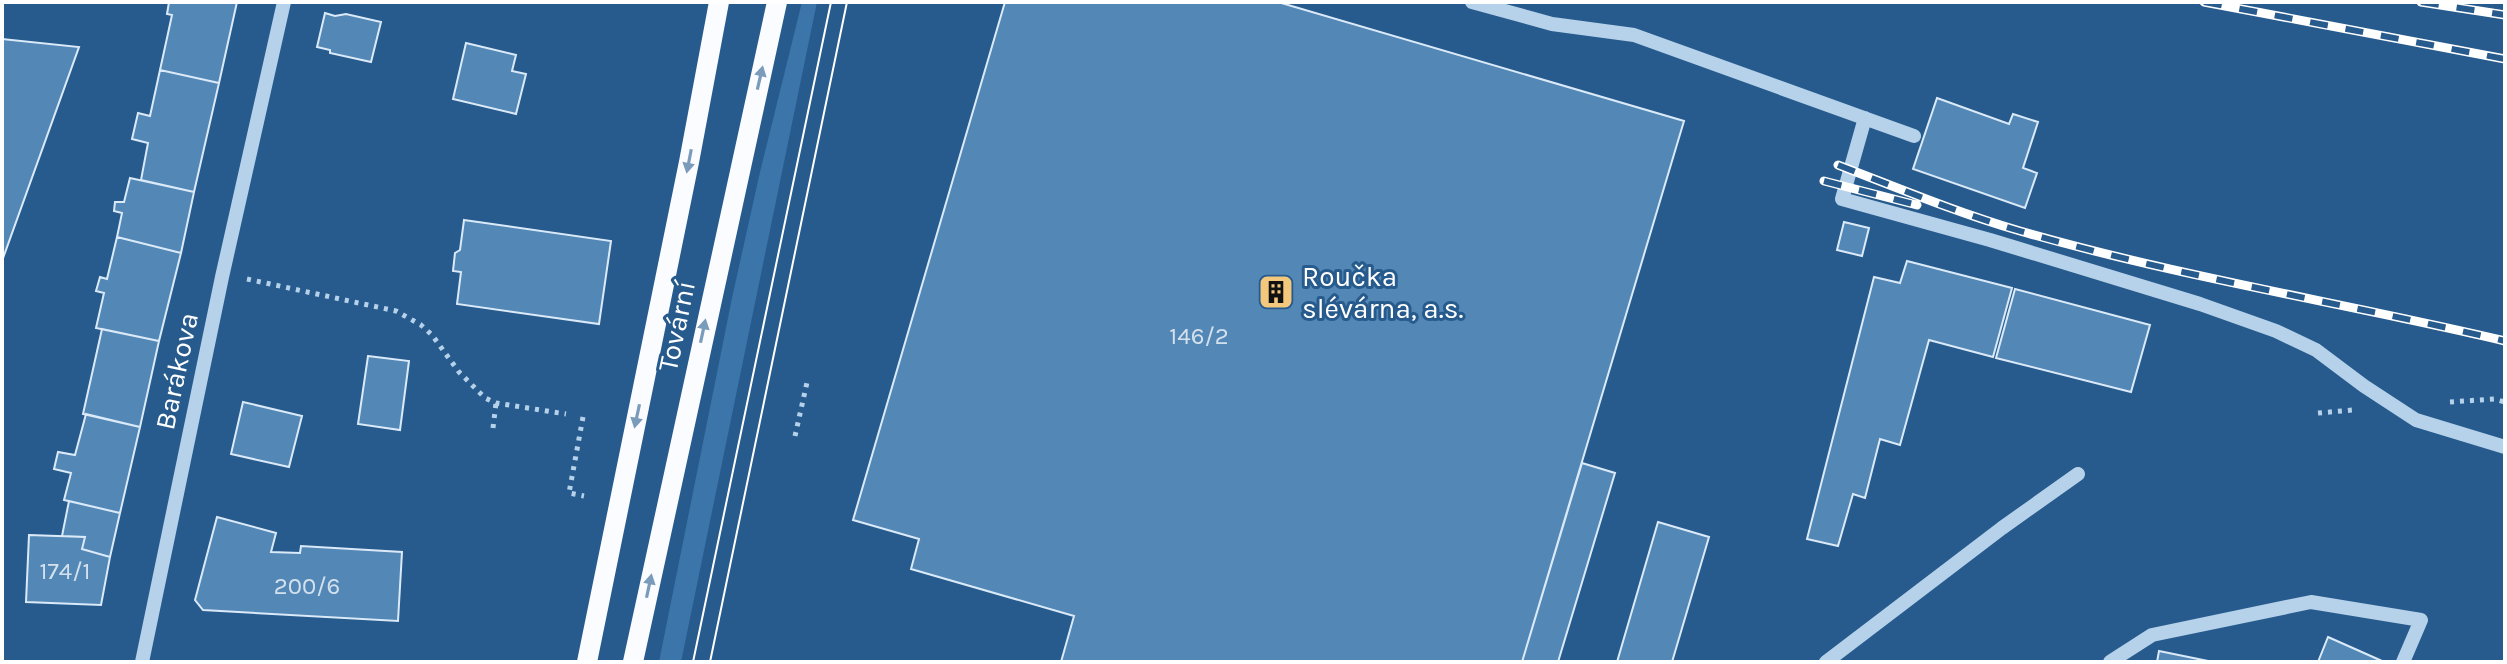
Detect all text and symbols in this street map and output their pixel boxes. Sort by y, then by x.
one-way arrow [754,65,767,90]
one-way arrow [683,149,695,174]
place label: Roučka slévárna, a.s. [1302,260,1463,325]
building icon: Roučka slévárna, a.s. [1257,273,1295,311]
street label: Tovární [651,277,702,375]
street label: Barákova [148,310,205,433]
one-way arrow [697,319,710,344]
house number: 146/2 [1169,322,1229,350]
one-way arrow [631,404,643,429]
house number: 174/1 [40,557,90,585]
house number: 200/6 [274,572,340,600]
one-way arrow [643,573,656,598]

